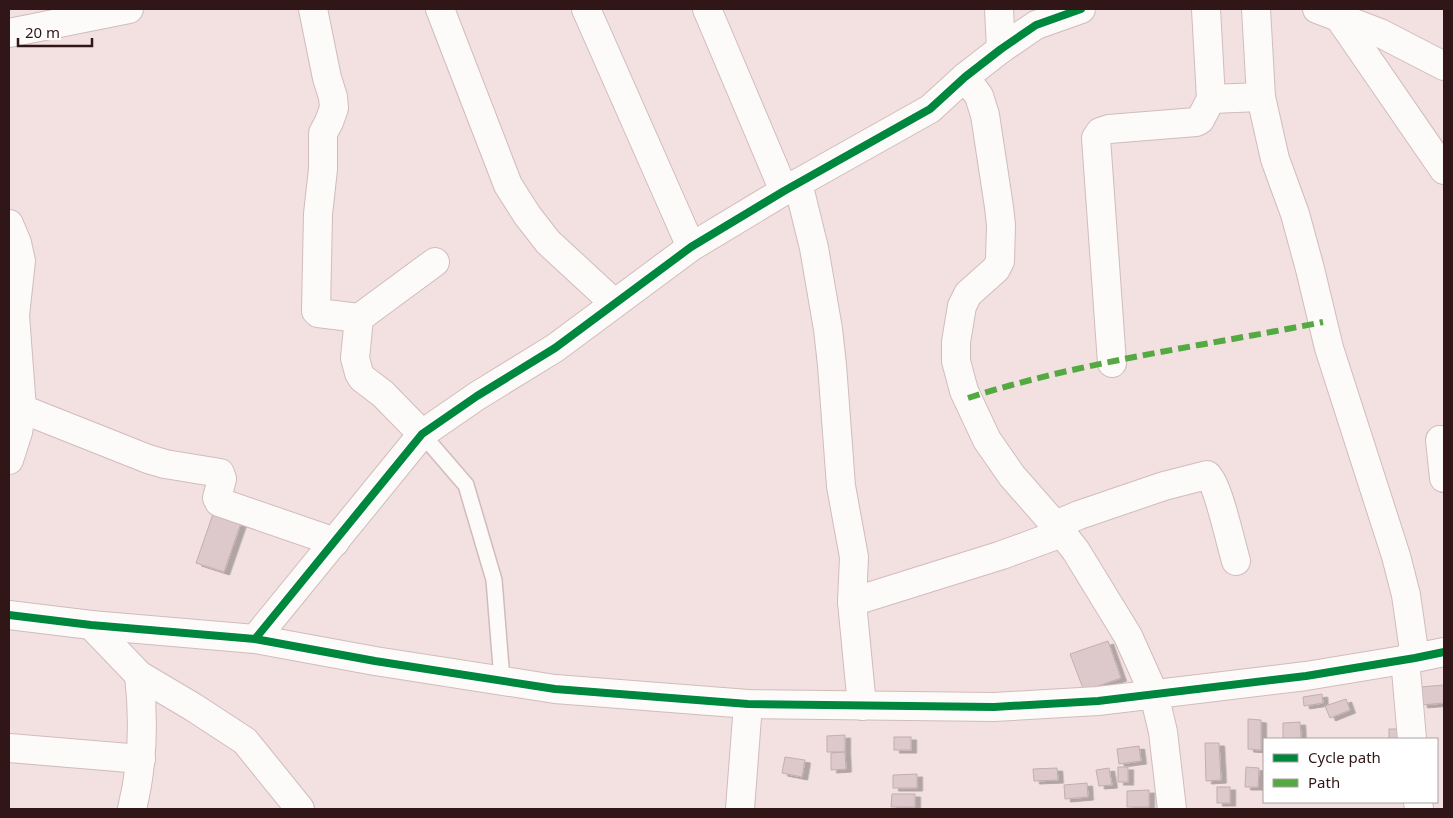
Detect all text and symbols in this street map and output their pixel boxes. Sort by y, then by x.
scale bar [18,15,91,47]
text: 20 m [25,22,60,42]
legend [1263,738,1438,803]
text: Cycle path [1308,747,1381,767]
text: Path [1308,772,1340,792]

